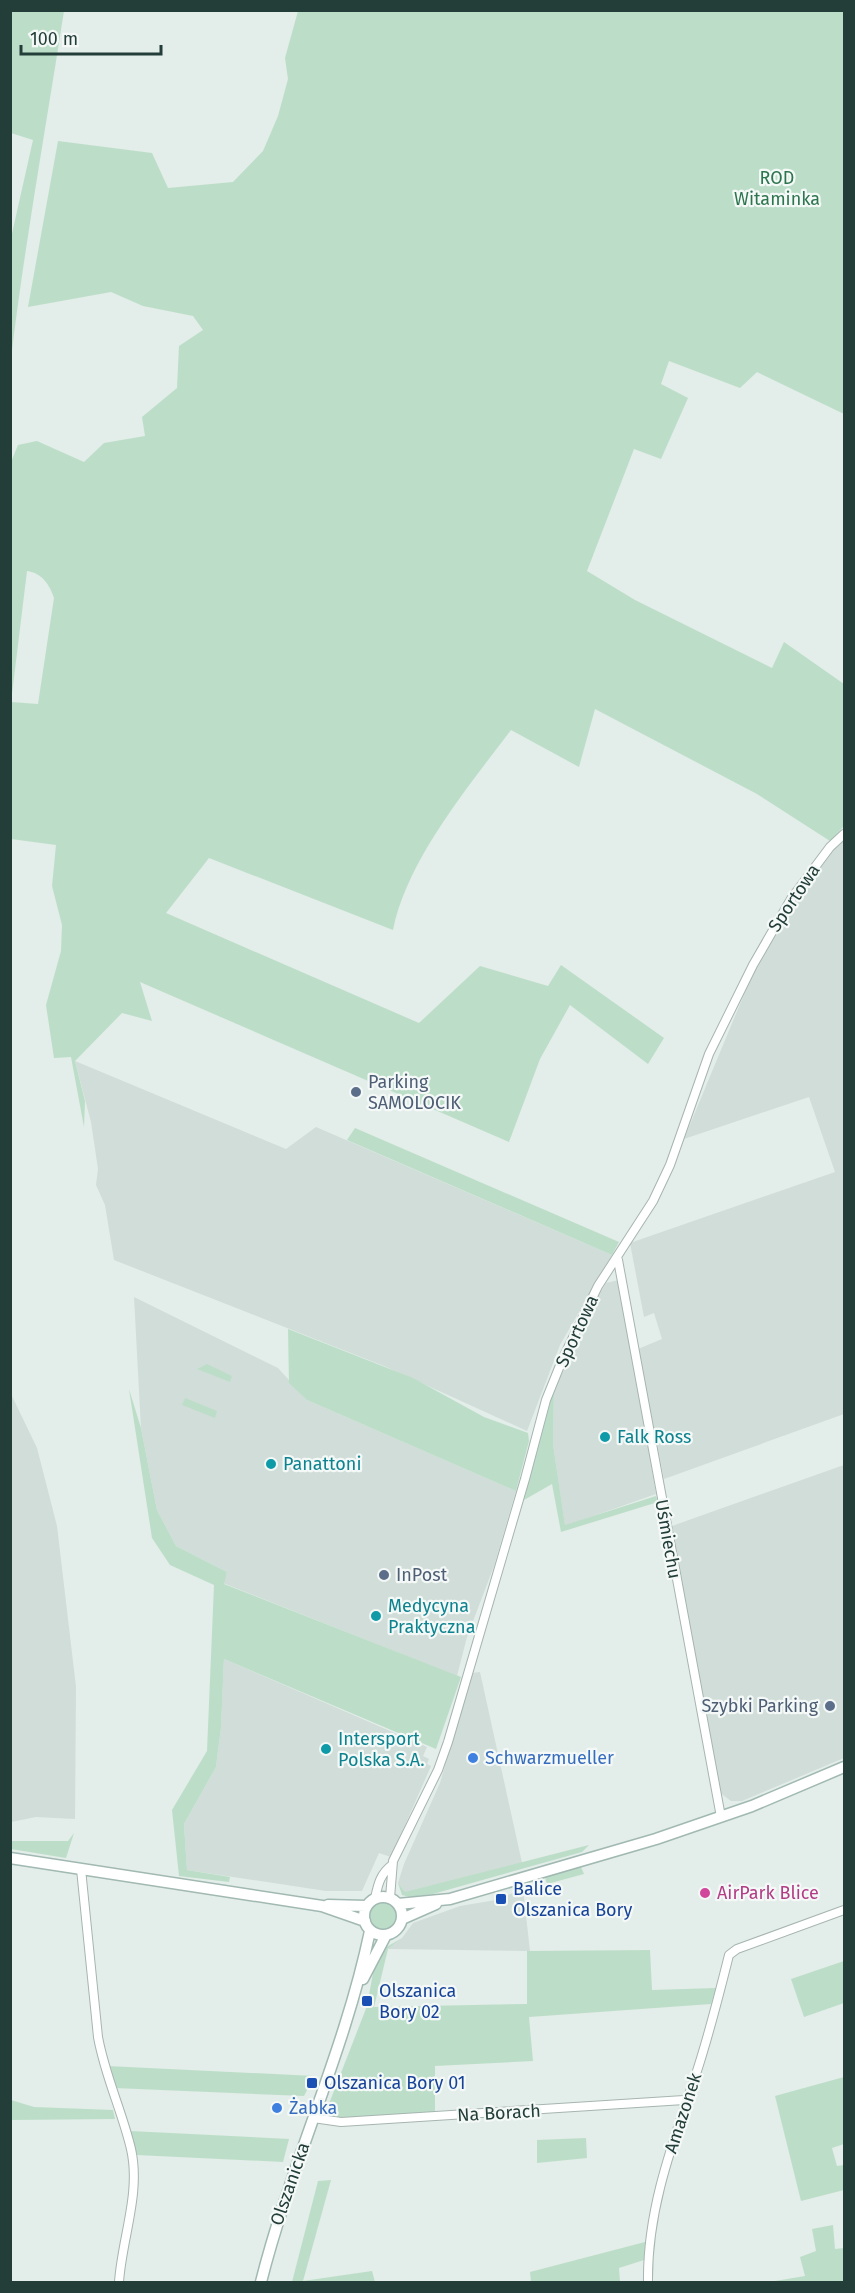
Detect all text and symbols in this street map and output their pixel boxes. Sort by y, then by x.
scale bar [21,18,160,56]
text: 100 m [30,28,78,50]
park label: ROD Witaminka [734,167,820,210]
street label: Sportowa [763,860,825,936]
place label: Parking SAMOLOCIK [368,1071,461,1114]
marker: Parking SAMOLOCIK [349,1085,363,1099]
street label: Sportowa [551,1291,603,1371]
place label: Falk Ross [617,1426,691,1448]
marker: Falk Ross [598,1430,612,1444]
place label: Panattoni [283,1453,361,1475]
marker: Panattoni [264,1457,278,1471]
street label: Uśmiechu [650,1498,686,1580]
place label: InPost [396,1564,448,1586]
marker: InPost [377,1568,391,1582]
place label: Medycyna Praktyczna [388,1595,475,1638]
marker: Medycyna Praktyczna [369,1609,383,1623]
place label: Szybki Parking [701,1695,819,1717]
marker: Szybki Parking [823,1699,837,1713]
place label: Intersport Polska S.A. [338,1728,425,1771]
marker: Intersport Polska S.A. [319,1742,333,1756]
place label: Schwarzmueller [485,1747,614,1769]
marker: Schwarzmueller [466,1751,480,1765]
place label: Balice Olszanica Bory [513,1878,633,1921]
place label: AirPark Blice [717,1882,819,1904]
marker: AirPark Blice [698,1886,712,1900]
marker: Balice Olszanica Bory [494,1892,508,1906]
place label: Olszanica Bory 02 [379,1980,456,2023]
marker: Olszanica Bory 02 [360,1994,374,2008]
street label: Amazonek [660,2069,707,2156]
place label: Olszanica Bory 01 [324,2072,466,2094]
marker: Olszanica Bory 01 [305,2076,319,2090]
place label: Żabka [289,2097,337,2119]
street label: Na Borach [457,2100,541,2126]
marker: Żabka [270,2101,284,2115]
street label: Olszanicka [266,2140,314,2228]

